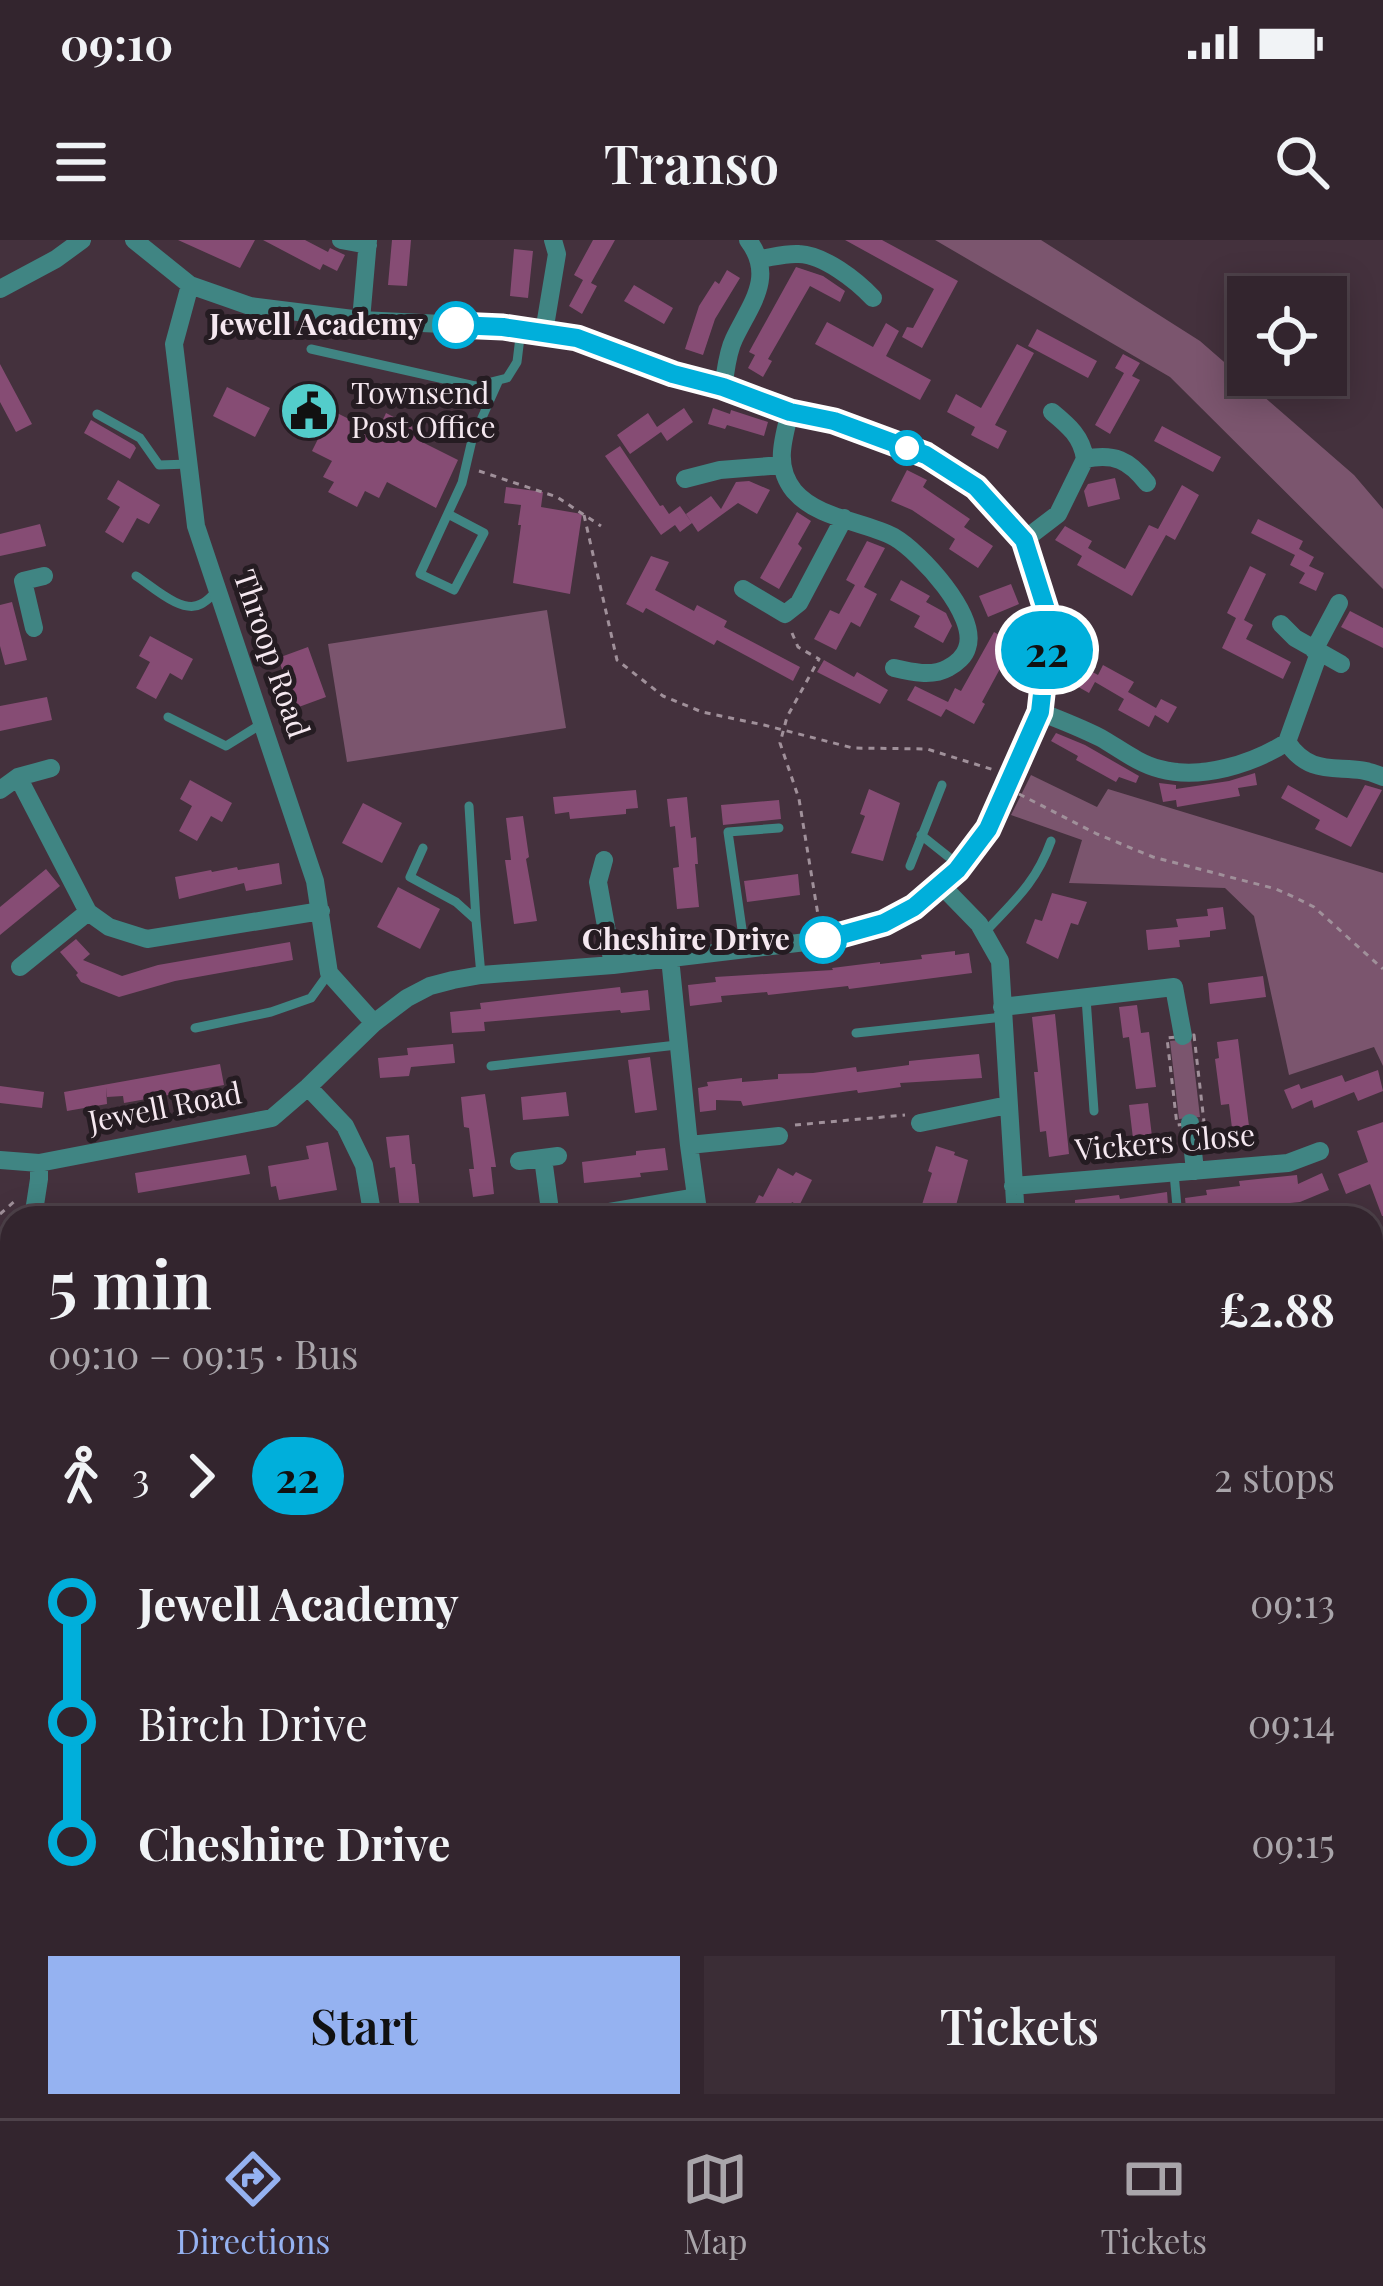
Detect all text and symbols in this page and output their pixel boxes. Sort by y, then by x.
text: 09:10 [60,12,173,72]
text: Transo [604,126,779,198]
icon: menu [48,129,114,195]
icon: search [1269,129,1335,195]
map controls [1227,276,1347,396]
button: locate [1227,276,1347,396]
place label: Jewell Academy [208,303,423,343]
marker: Jewell Academy [434,303,478,347]
place label: Townsend Post Office [351,372,496,446]
public building icon: Townsend Post Office [278,380,340,442]
unlabelled marker [891,432,923,464]
street label: Throop Road [226,564,320,743]
line badge: 22 [993,611,1101,689]
text: 22 [1025,622,1069,678]
place label: Cheshire Drive [582,918,790,958]
marker: Cheshire Drive [801,918,845,962]
street label: Jewell Road [84,1072,245,1141]
street label: Vickers Close [1072,1113,1256,1169]
text: 5 min [48,1238,212,1326]
text: £2.88 [1219,1278,1335,1338]
text: 09:10 – 09:15 · Bus [48,1327,358,1379]
icon: walk [48,1443,114,1509]
icon: forward [168,1443,234,1509]
text: 22 [276,1448,320,1504]
text: 3 [132,1450,150,1502]
text: 2 stops [1214,1450,1335,1502]
text: Jewell Academy [138,1572,459,1632]
text: 09:13 [1250,1576,1335,1628]
text: Birch Drive [138,1692,368,1752]
text: 09:14 [1248,1696,1335,1748]
text: Cheshire Drive [138,1812,450,1872]
text: 09:15 [1251,1816,1335,1868]
button: Start [48,1956,680,2094]
button: Tickets [704,1956,1335,2094]
tab: Directions [176,2146,330,2262]
tab: Map [682,2146,748,2262]
tab: Tickets [1100,2146,1207,2262]

